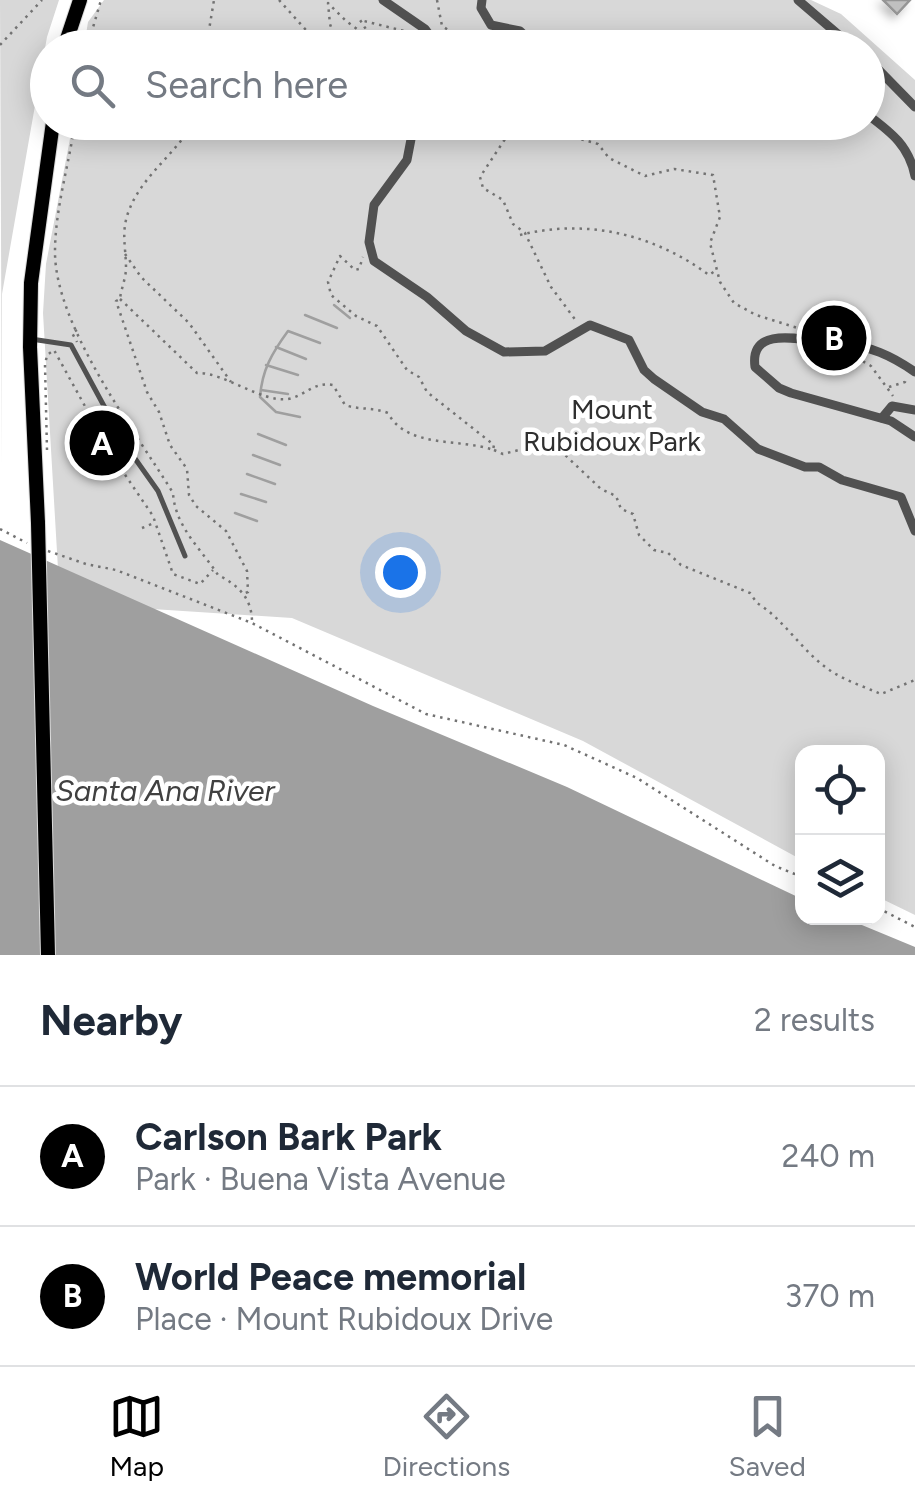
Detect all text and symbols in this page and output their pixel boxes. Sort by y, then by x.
search box [30,30,885,140]
icon: search [65,58,120,113]
text: Search here [145,62,348,108]
pin: B [802,300,866,376]
park label: Mount Rubidoux Park [523,392,701,458]
pin: A [70,406,134,480]
your location [375,547,426,598]
map controls [795,745,885,925]
button: locate [795,745,885,835]
water label: Santa Ana River [55,772,276,809]
button: layers [795,835,885,925]
text: Nearby [40,995,182,1046]
text: 2 results [754,1001,875,1039]
text: Carlson Bark Park [135,1114,442,1160]
text: A [61,1137,84,1175]
text: 240 m [782,1137,875,1175]
text: Park · Buena Vista Avenue [135,1160,506,1198]
text: World Peace memorial [135,1254,526,1300]
text: B [63,1277,82,1315]
text: 370 m [785,1277,875,1315]
text: Place · Mount Rubidoux Drive [135,1300,553,1338]
tab: Map [109,1389,164,1483]
tab: Directions [383,1389,510,1483]
tab: Saved [729,1389,806,1483]

